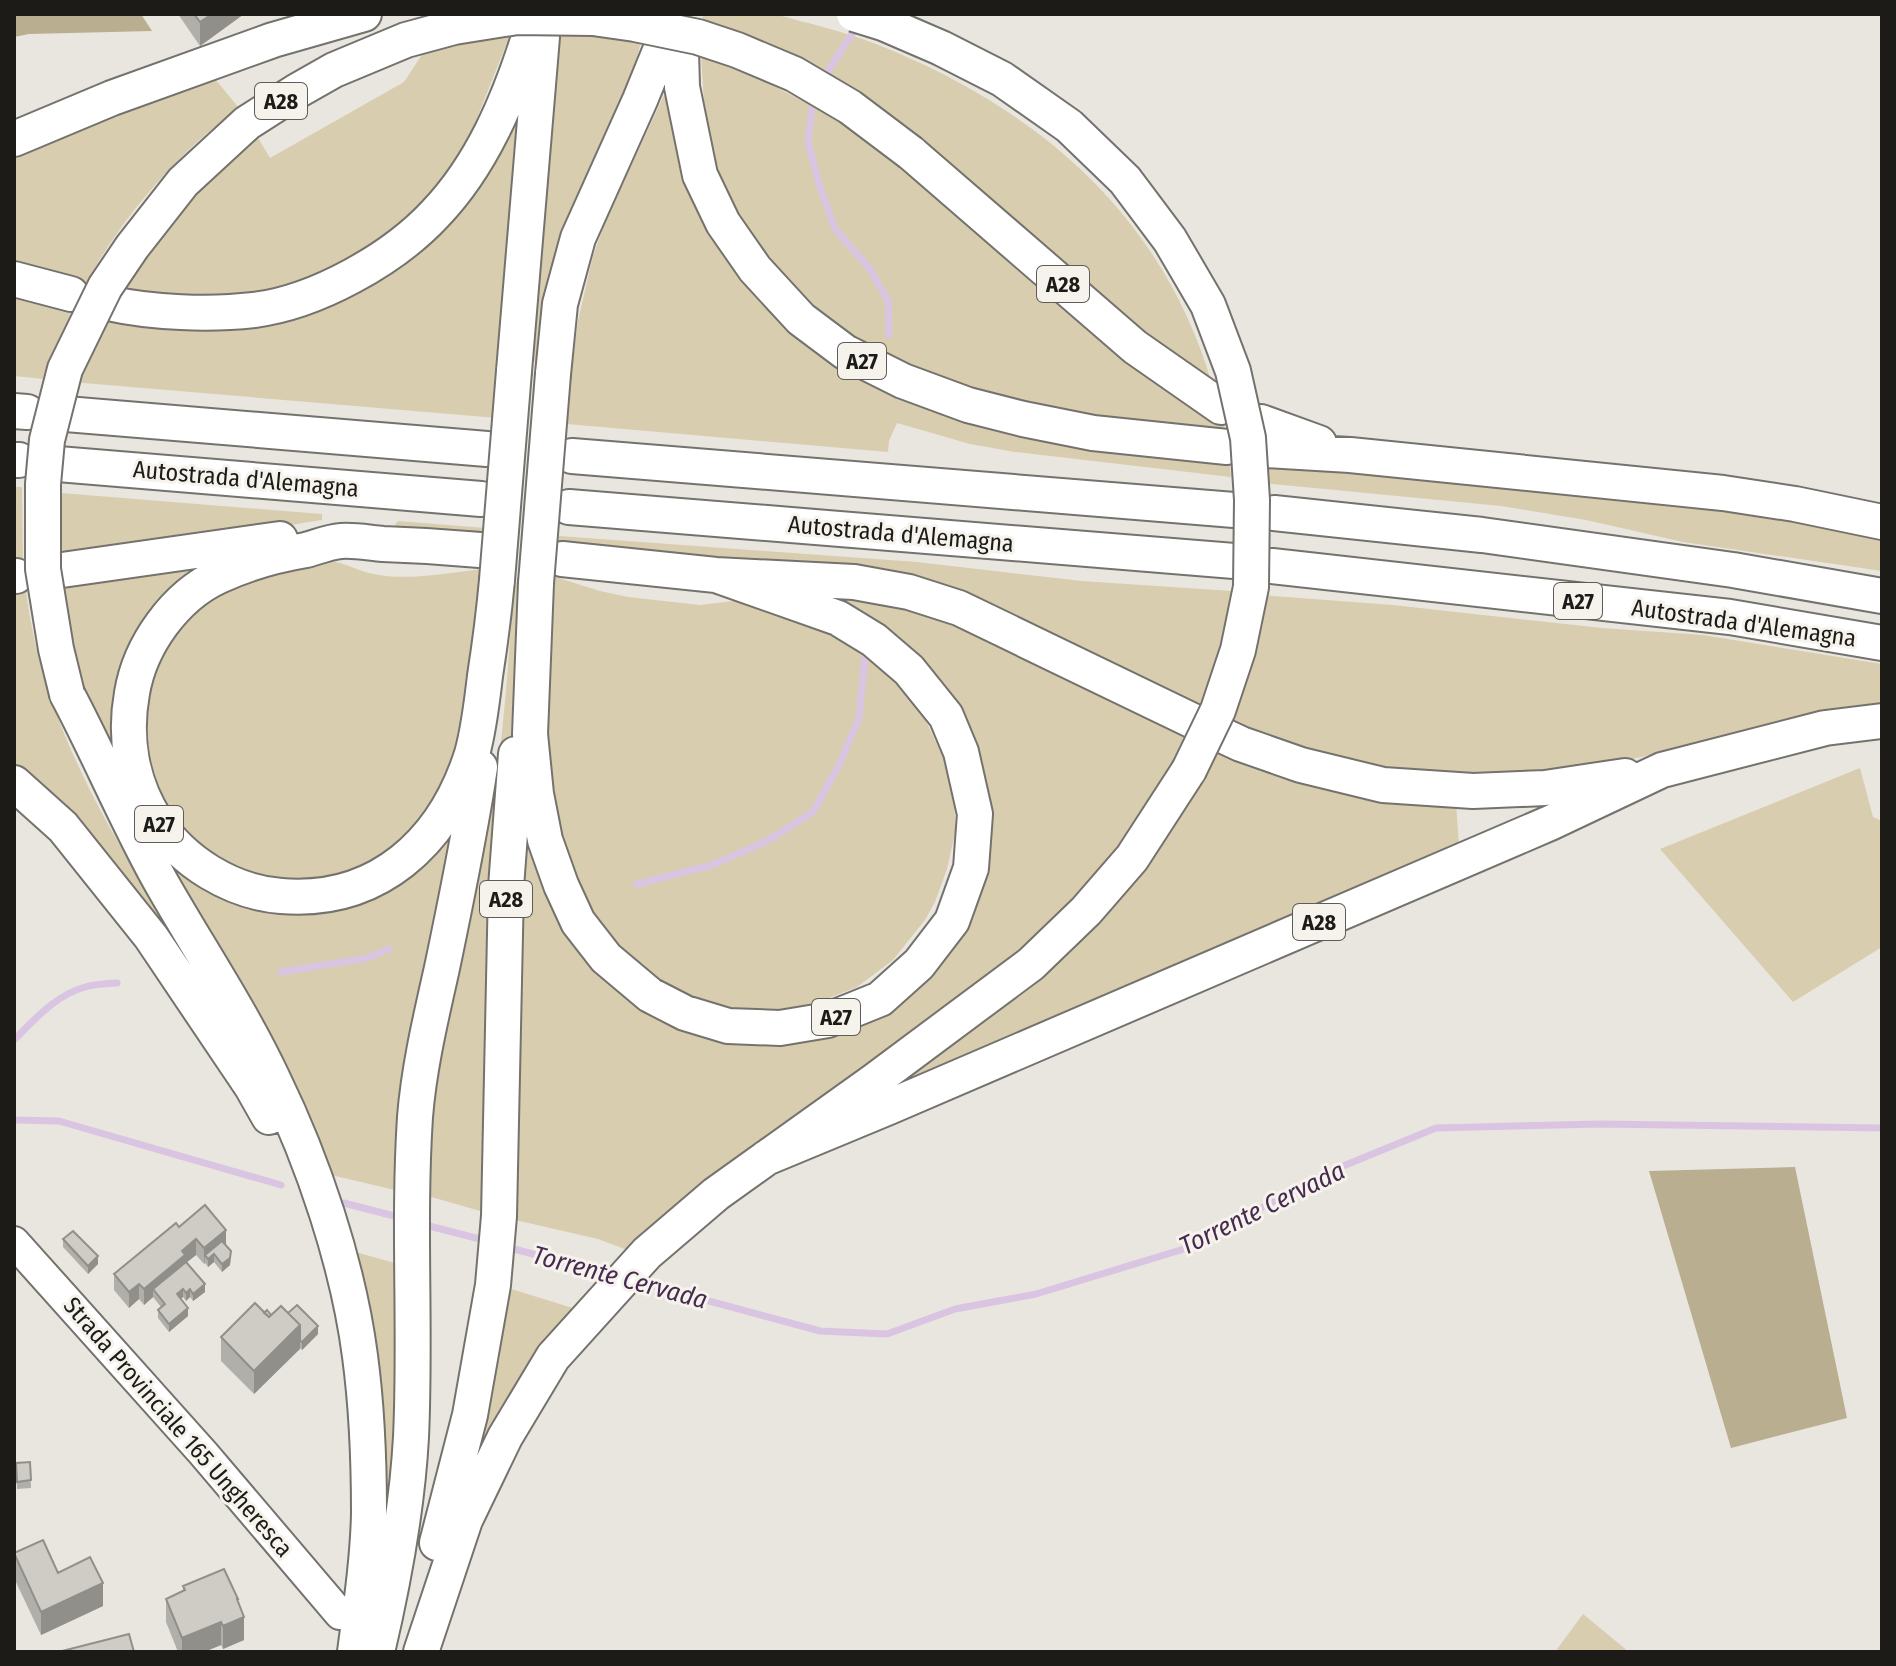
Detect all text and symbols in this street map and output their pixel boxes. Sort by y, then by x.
road number: A28 [255,83,307,119]
road number: A28 [1037,266,1089,302]
road number: A27 [838,343,886,379]
street label: Autostrada d'Alemagna [132,455,360,503]
street label: Autostrada d'Alemagna [787,510,1015,558]
road number: A27 [1554,583,1602,619]
street label: Autostrada d'Alemagna [1630,593,1858,653]
road number: A27 [135,806,183,842]
road number: A28 [480,881,532,917]
road number: A28 [1293,904,1345,940]
road number: A27 [812,999,860,1035]
water label: Torrente Cervada [1175,1155,1350,1262]
water label: Torrente Cervada [529,1239,711,1316]
street label: Strada Provinciale 165 Ungheresca [58,1292,298,1562]

